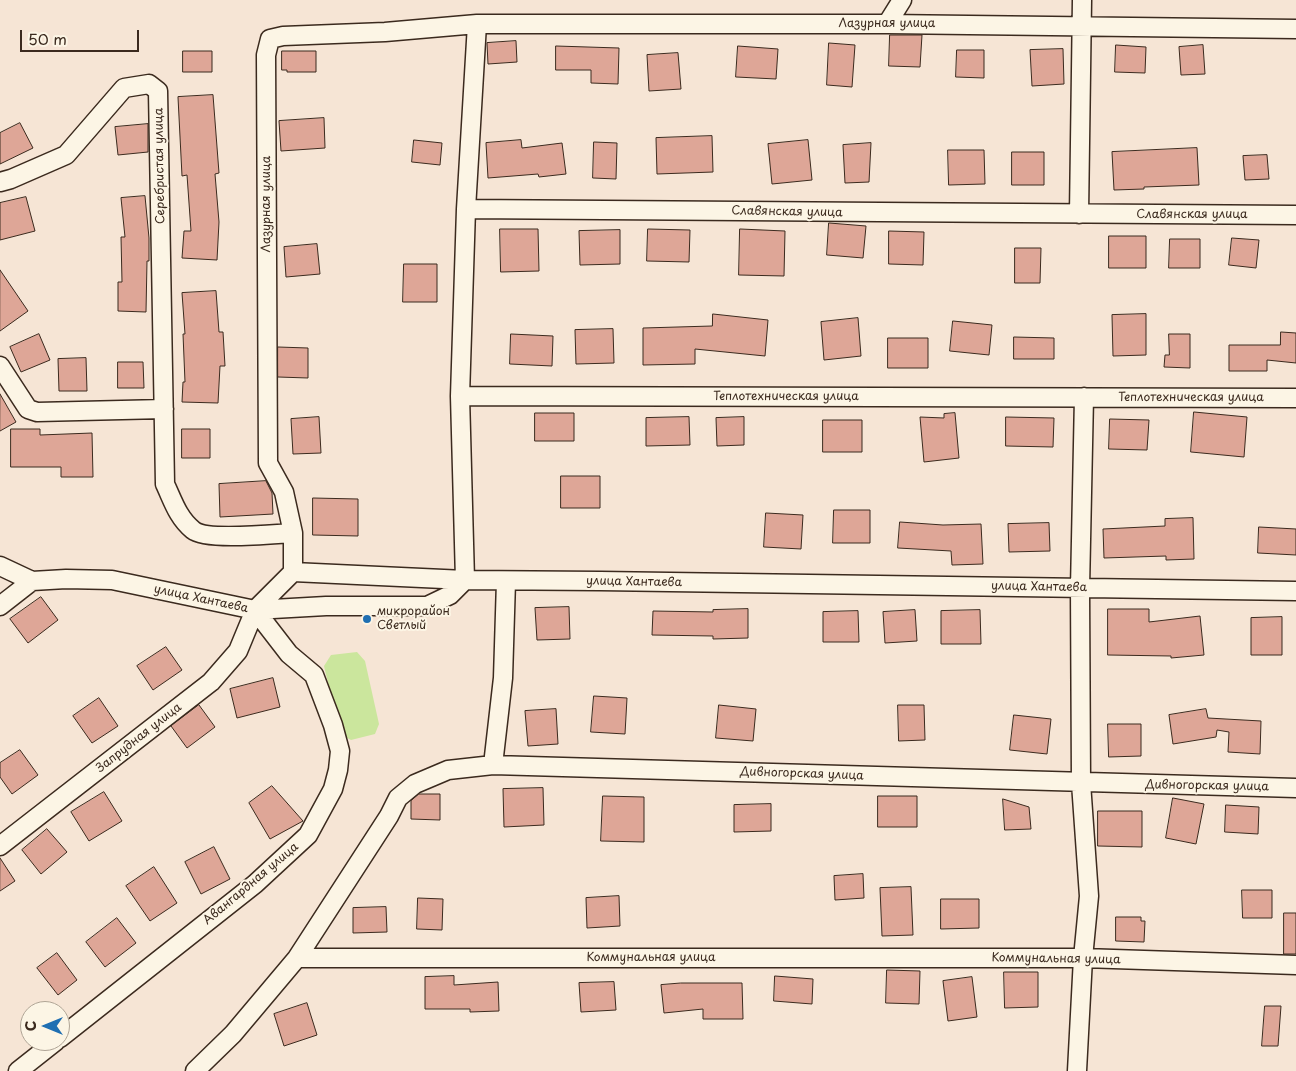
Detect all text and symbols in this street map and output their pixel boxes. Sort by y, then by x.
street label: Лазурная улица [839,17,935,31]
scale bar [22,20,141,52]
text: 50 m [28,27,67,50]
street label: Серебристая улица [152,108,168,224]
street label: Лазурная улица [260,156,274,252]
street label: Славянская улица [731,204,843,220]
street label: Славянская улица [1136,208,1248,222]
street label: Теплотехническая улица [713,390,859,404]
street label: Теплотехническая улица [1118,391,1264,405]
street label: улица Хантаева [586,574,682,590]
street label: улица Хантаева [991,579,1087,595]
street label: улица Хантаева [153,582,249,616]
place label: микрорайон Светлый [377,605,450,633]
marker: микрорайон Светлый [361,613,373,625]
street label: Запрудная улица [93,700,185,776]
street label: Дивногорская улица [740,765,864,783]
street label: Дивногорская улица [1145,778,1269,794]
street label: Авангардная улица [200,840,302,928]
street label: Коммунальная улица [586,951,716,965]
street label: Коммунальная улица [991,951,1121,967]
north arrow [20,1001,70,1051]
text: С [20,1021,41,1031]

